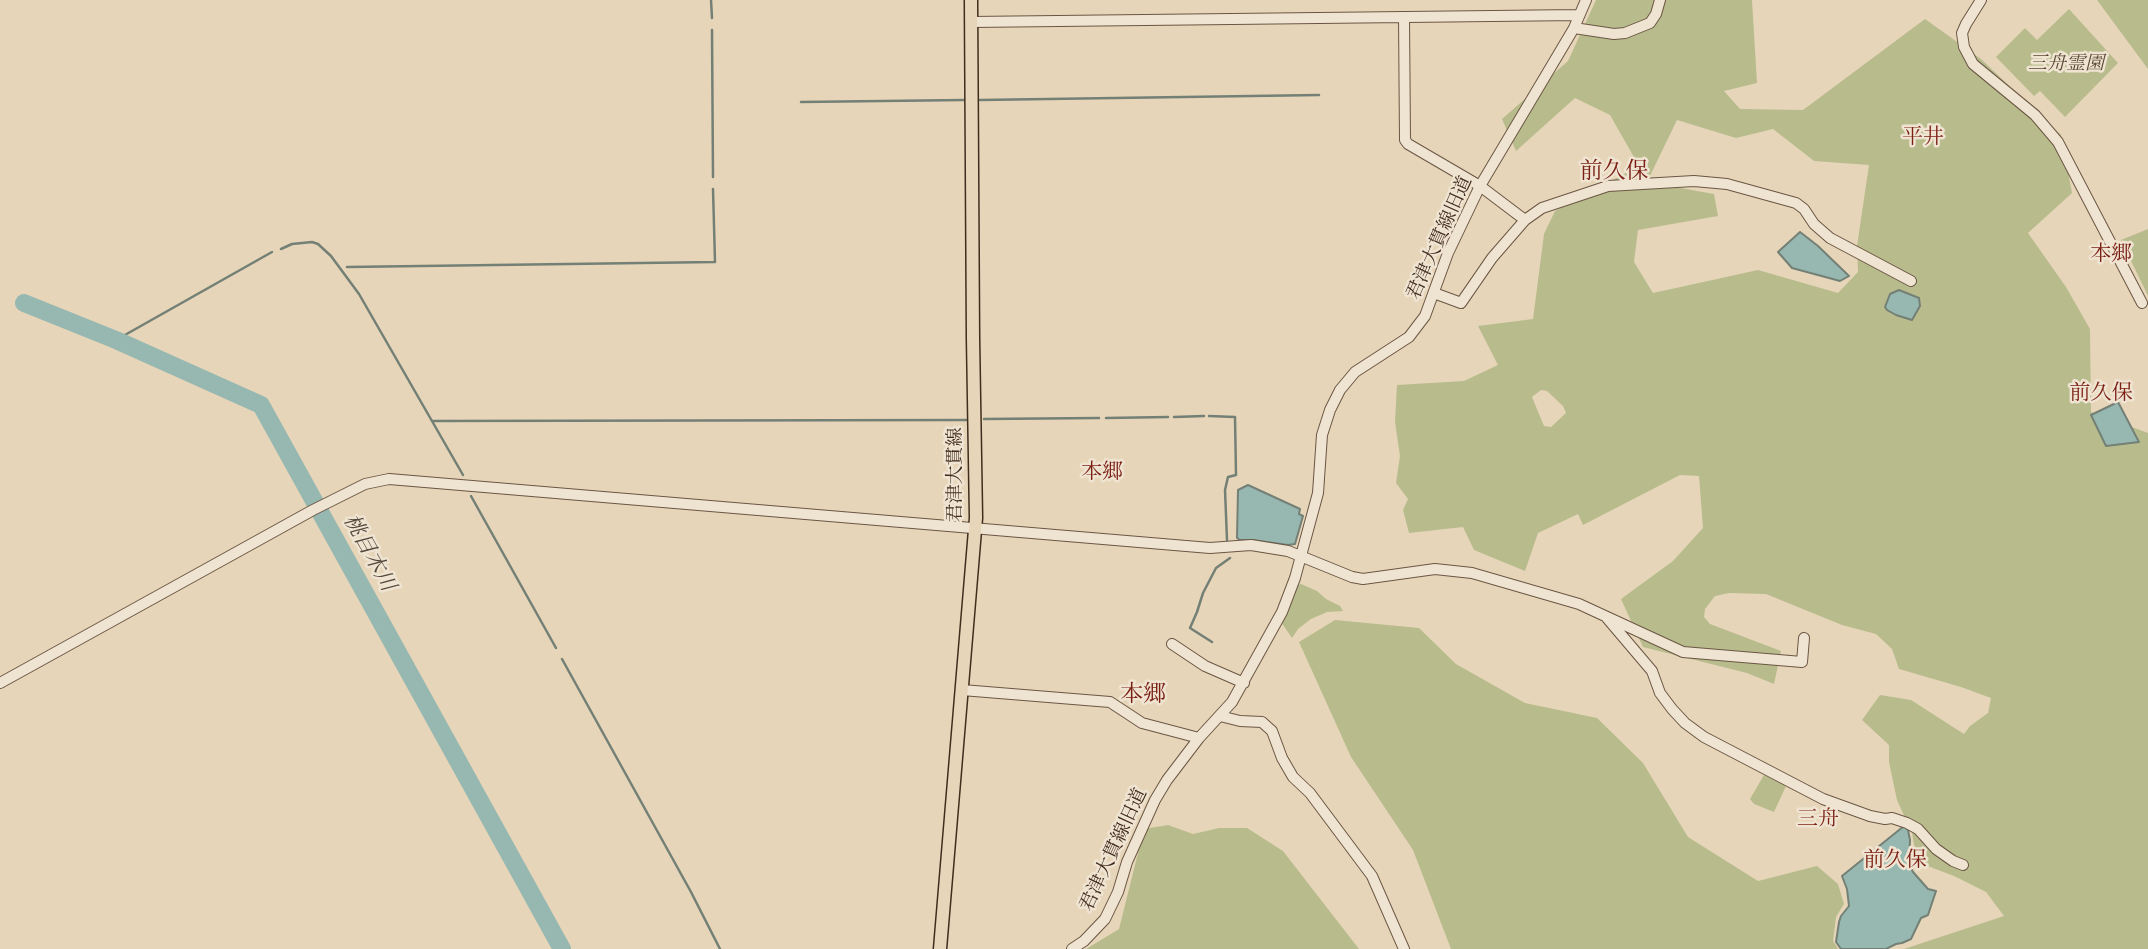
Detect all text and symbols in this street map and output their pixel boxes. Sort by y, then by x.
park label: 三舟霊園 [2028,53,2104,75]
district label: 平井 [1902,124,1944,150]
district label: 前久保 [1580,158,1648,186]
street label: 君津大貫線旧道 [1403,173,1477,303]
district label: 本郷 [2090,241,2132,267]
district label: 前久保 [2070,380,2132,406]
street label: 君津大貫線 [945,428,967,522]
district label: 本郷 [1081,459,1123,485]
water label: 桃目木川 [338,510,400,596]
district label: 本郷 [1120,681,1166,709]
street label: 君津大貫線旧道 [1076,785,1152,915]
district label: 三舟 [1797,806,1839,832]
district label: 前久保 [1864,847,1926,873]

